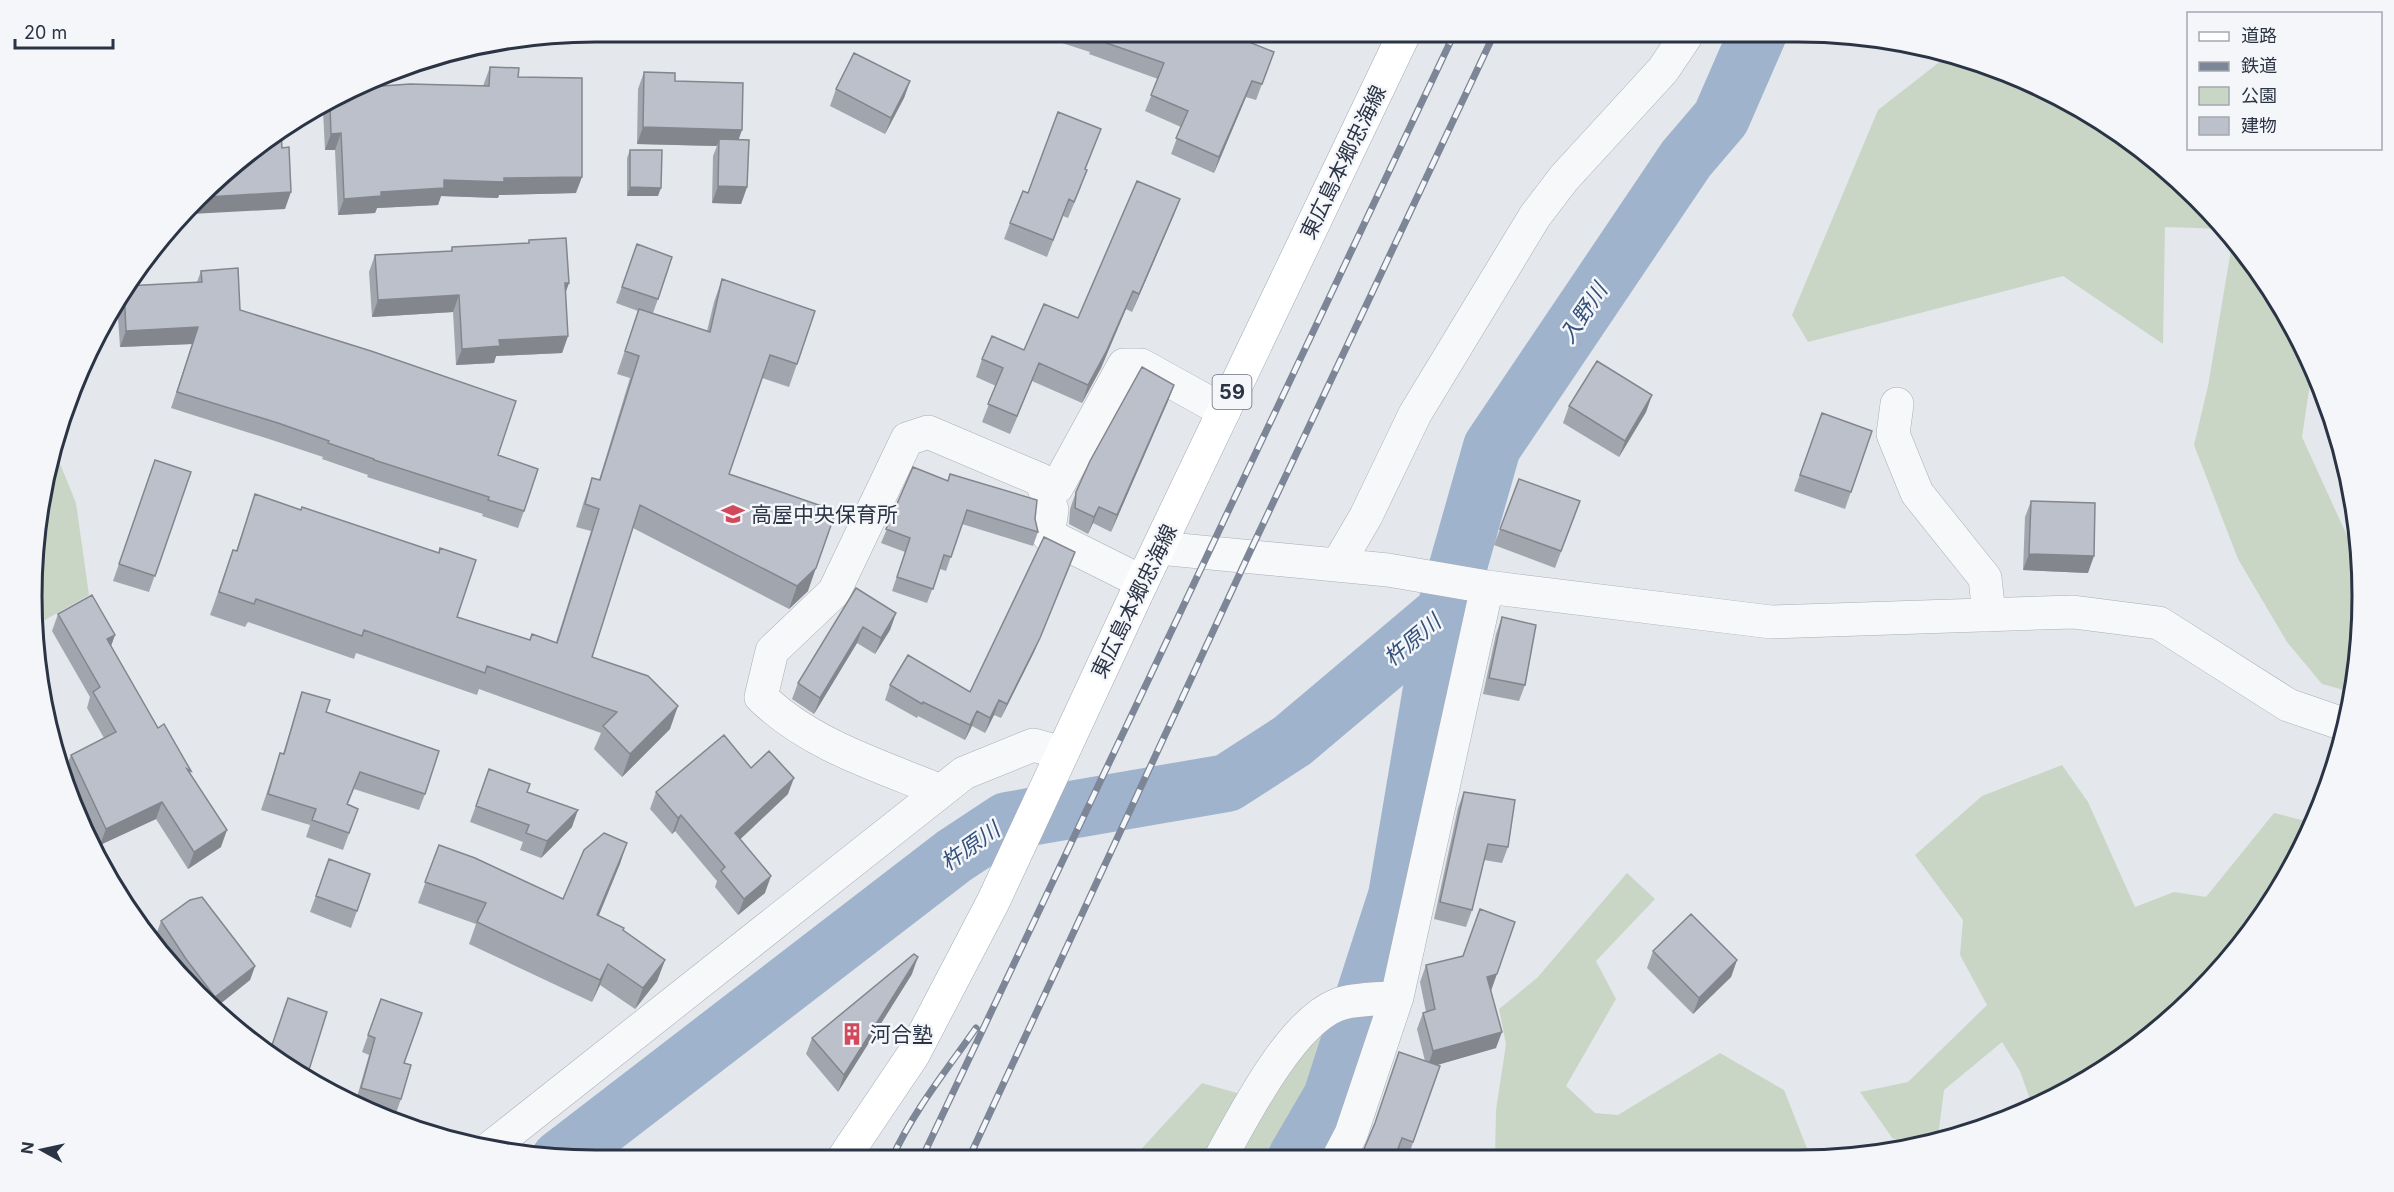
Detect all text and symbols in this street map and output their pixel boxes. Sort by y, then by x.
scale bar [15,12,112,50]
legend [2187,12,2382,150]
text: 20 m [24,22,67,43]
text: 道路 [2241,25,2277,46]
text: 鉄道 [2241,55,2277,76]
street label: 東広島本郷忠海線 [1295,81,1391,243]
text: 公園 [2241,85,2277,106]
text: 建物 [2241,115,2277,136]
water label: 入野川 [1554,277,1613,348]
road number: 59 [1212,375,1252,409]
school or university icon: 高屋中央保育所 [720,501,746,527]
place label: 高屋中央保育所 [751,502,898,527]
street label: 東広島本郷忠海線 [1086,520,1182,682]
water label: 杵原川 [1378,608,1447,671]
water label: 杵原川 [936,815,1006,876]
building icon: 河合塾 [839,1021,865,1047]
place label: 河合塾 [870,1022,933,1047]
north arrow [12,1120,72,1180]
text: N [16,1140,38,1155]

